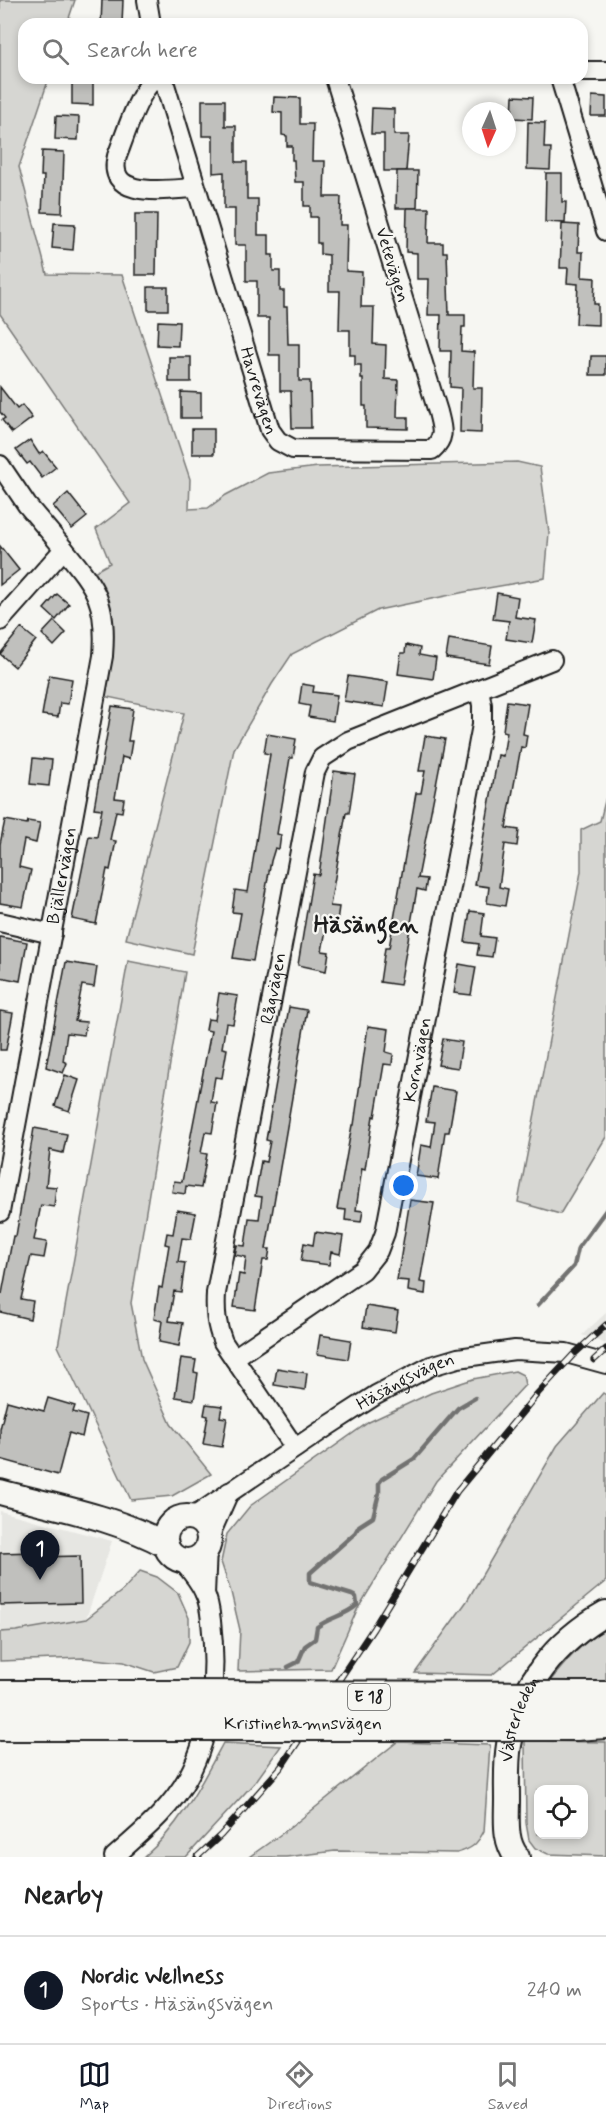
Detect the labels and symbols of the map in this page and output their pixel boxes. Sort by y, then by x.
north arrow [462,102,516,156]
street label: Vetevägen [369,224,415,306]
street label: Havrevägen [233,344,283,438]
street label: Bjällervägen [42,825,83,926]
district label: Häsängen [314,910,419,944]
street label: Rågvägen [255,951,292,1026]
street label: Kornvägen [398,1015,438,1104]
your location [389,1171,418,1200]
street label: Häsängsvägen [352,1348,458,1416]
pin: 1 [20,1530,60,1580]
street label: Västerleden [495,1671,546,1763]
road number: E 18 [348,1684,390,1710]
street label: Kristinehamnsvägen [224,1712,382,1736]

